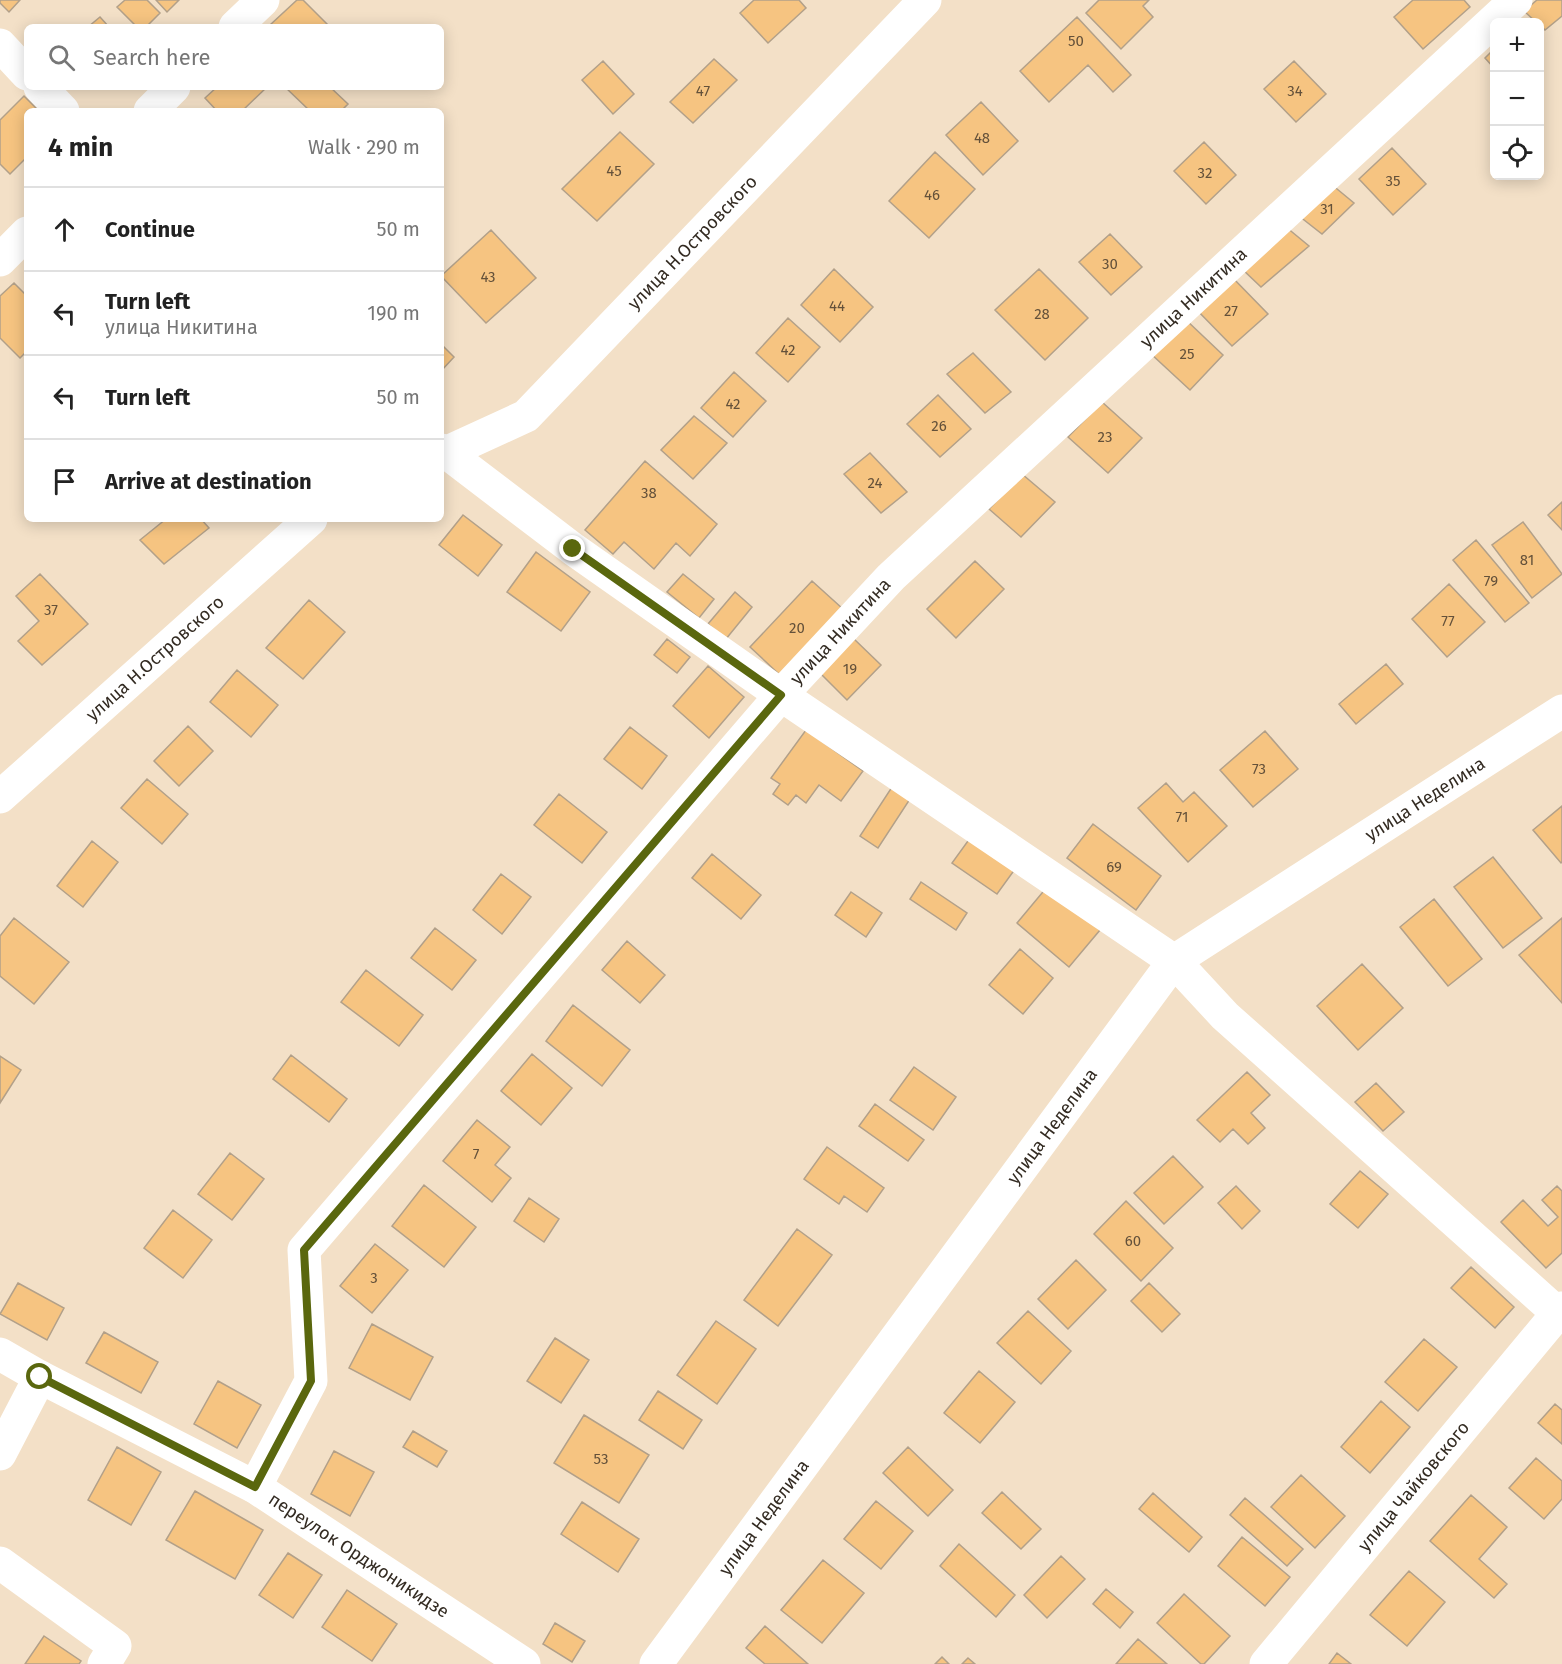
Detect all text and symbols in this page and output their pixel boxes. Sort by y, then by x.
map controls [1490,18,1544,180]
button: + [1490,18,1544,72]
search box [24,24,444,90]
house number: 50 [1068,32,1084,50]
icon: search [45,41,78,74]
text: Search here [93,44,211,71]
button: − [1490,72,1544,126]
house number: 47 [696,82,710,100]
house number: 34 [1287,82,1303,100]
button: locate [1490,126,1544,180]
house number: 48 [974,129,990,147]
text: 4 min [48,132,113,163]
text: Walk · 290 m [308,135,420,159]
house number: 45 [606,162,622,180]
house number: 32 [1198,164,1212,182]
street label: улица Н.Островского [623,171,762,314]
house number: 35 [1385,172,1401,190]
house number: 46 [924,186,940,204]
house number: 31 [1320,200,1334,218]
icon: ahead [48,213,81,246]
text: Continue [105,216,195,243]
text: 50 m [376,217,420,241]
street label: улица Никитина [1136,243,1252,352]
house number: 30 [1102,255,1118,273]
house number: 43 [480,268,496,286]
text: Turn left [105,288,190,315]
icon: left [48,297,81,330]
house number: 44 [829,297,845,315]
text: 190 m [367,301,420,325]
house number: 27 [1224,302,1238,320]
house number: 28 [1034,305,1050,323]
text: улица Никитина [105,315,258,339]
house number: 42 [780,341,796,359]
house number: 25 [1180,345,1194,363]
icon: left [48,381,81,414]
text: Turn left [105,384,190,411]
text: 50 m [376,385,420,409]
house number: 42 [725,395,741,413]
house number: 26 [931,417,947,435]
house number: 23 [1098,428,1112,446]
icon: arrive [48,465,81,498]
text: Arrive at destination [105,468,312,495]
house number: 24 [867,474,883,492]
house number: 38 [641,484,657,502]
route end [559,535,585,561]
house number: 81 [1520,551,1534,569]
house number: 79 [1484,572,1498,590]
street label: улица Никитина [785,573,895,689]
street label: улица Н.Островского [81,591,229,726]
house number: 37 [44,601,58,619]
house number: 77 [1441,612,1455,630]
house number: 20 [789,619,805,637]
house number: 19 [843,660,857,678]
street label: улица Неделина [1361,753,1489,846]
house number: 73 [1252,760,1266,778]
house number: 71 [1176,808,1188,826]
house number: 69 [1106,858,1122,876]
street label: улица Неделина [1002,1064,1102,1188]
house number: 7 [473,1145,480,1163]
house number: 60 [1125,1232,1141,1250]
house number: 3 [370,1269,378,1287]
route start [26,1363,52,1389]
street label: улица Чайковского [1353,1417,1474,1556]
house number: 53 [594,1450,608,1468]
street label: улица Неделина [714,1455,814,1580]
street label: переулок Орджоникидзе [265,1488,453,1623]

